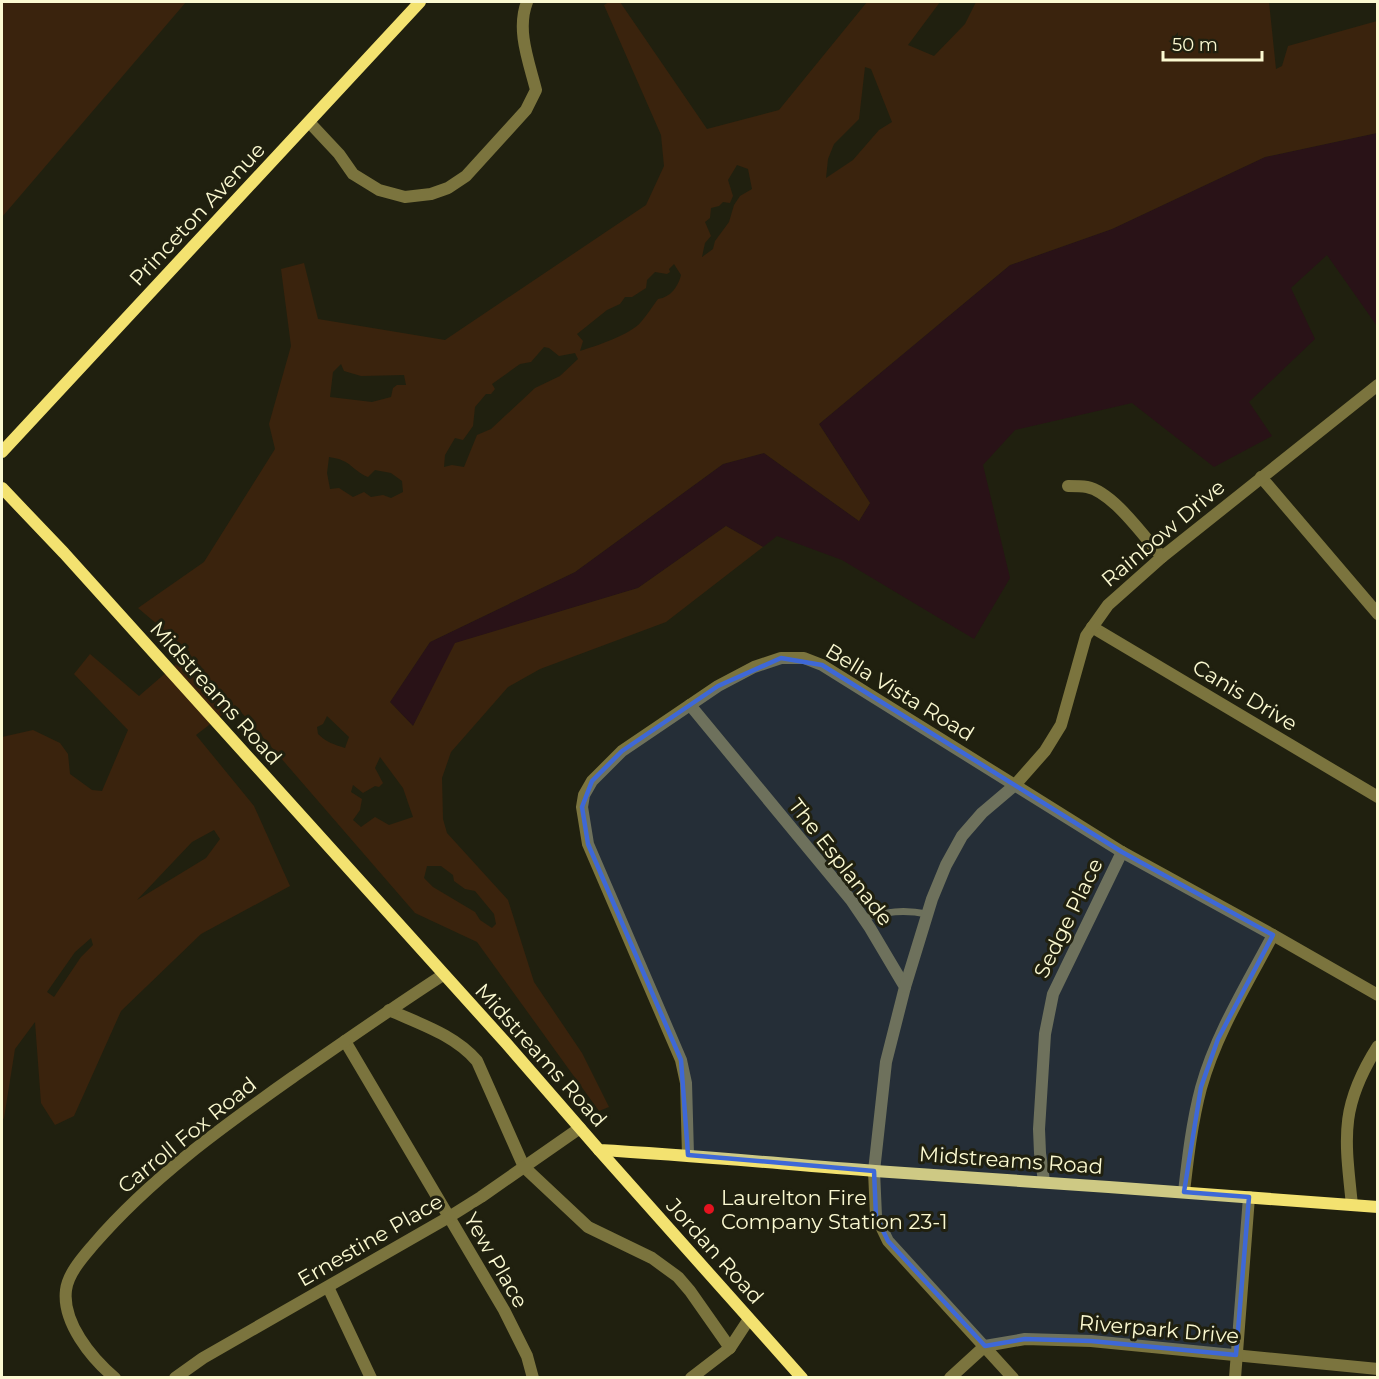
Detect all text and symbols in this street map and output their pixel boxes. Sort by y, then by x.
scale bar [1163,24,1262,62]
text: 50 m [1172,34,1218,56]
street label: Princeton Avenue [124,137,270,291]
street label: Rainbow Drive [1096,474,1230,592]
street label: Midstreams Road [145,616,287,770]
street label: Bella Vista Road [821,638,979,746]
street label: Canis Drive [1188,654,1302,736]
street label: The Esplanade [784,793,898,931]
street label: Sedge Place [1028,854,1108,982]
street label: Midstreams Road [470,978,612,1132]
street label: Carroll Fox Road [113,1072,261,1198]
street label: Midstreams Road [918,1141,1104,1179]
place label: Laurelton Fire Company Station 23-1 [721,1185,948,1234]
street label: Ernestine Place [293,1188,447,1292]
street label: Jordan Road [661,1192,769,1309]
marker: Laurelton Fire Company Station 23-1 [702,1202,716,1216]
street label: Yew Place [459,1208,533,1312]
street label: Riverpark Drive [1078,1310,1240,1348]

